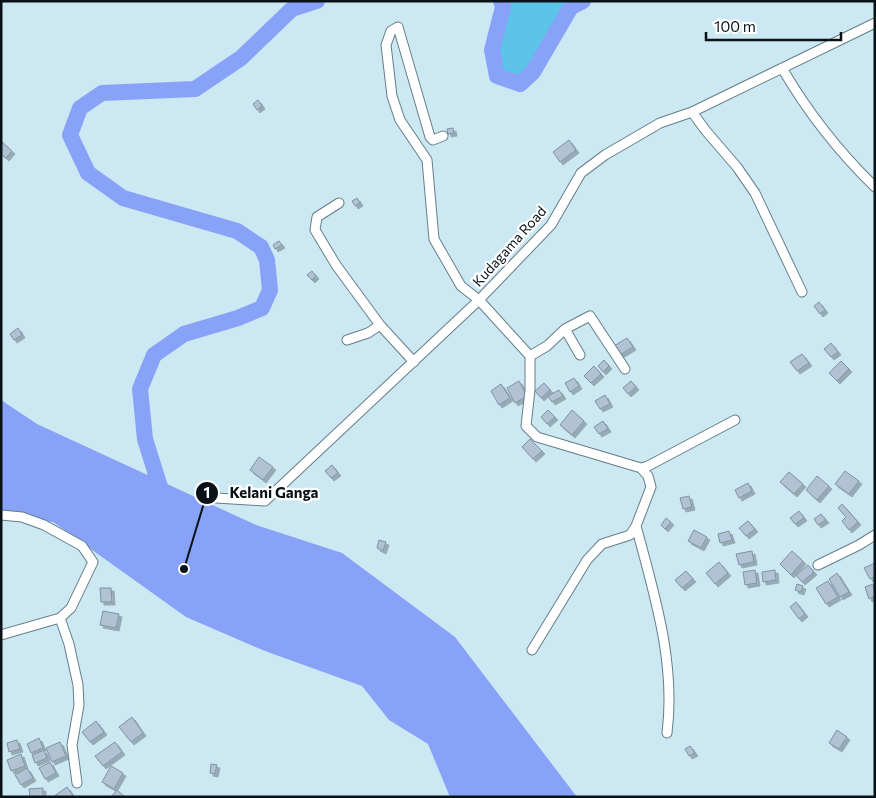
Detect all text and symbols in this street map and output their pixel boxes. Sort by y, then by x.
scale bar [706,10,841,42]
text: 100 m [714,17,756,35]
street label: Kudagama Road [469,202,549,290]
callout: Kelani Ganga [195,478,329,508]
text: 1 [204,483,210,501]
text: Kelani Ganga [229,483,319,501]

